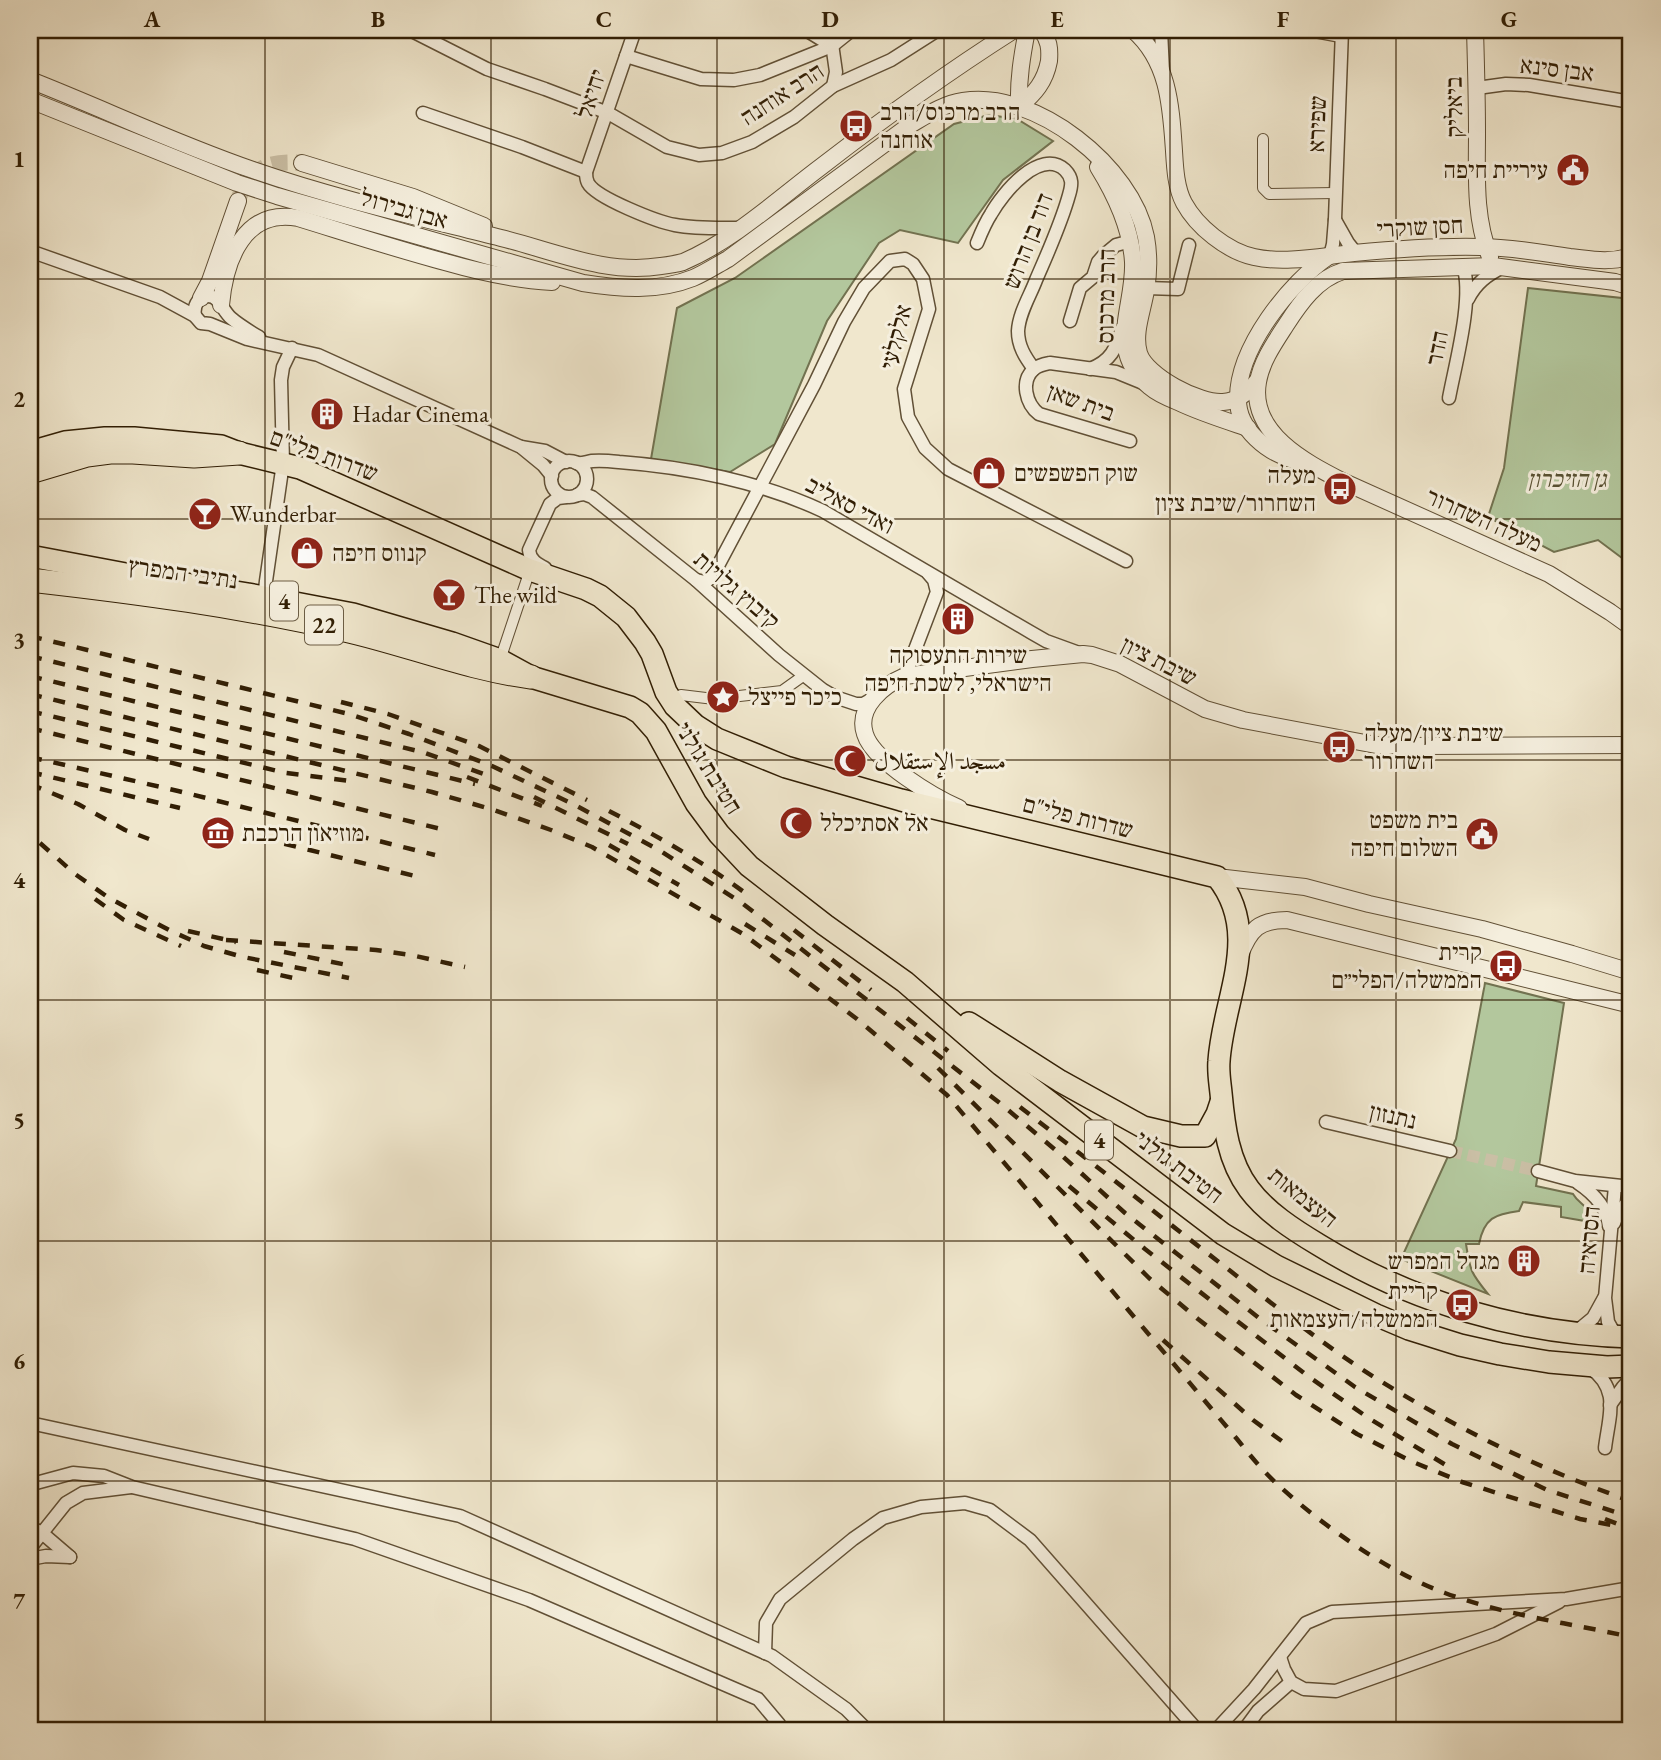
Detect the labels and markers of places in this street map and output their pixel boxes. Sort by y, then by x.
place label: הרב מרכוס/הרב אוחנה [880,96,1020,155]
bus stop icon: הרב מרכוס/הרב אוחנה [837,107,875,145]
public building icon: עיריית חיפה [1554,151,1592,189]
place label: עיריית חיפה [1443,154,1548,185]
building icon: Hadar Cinema [308,395,346,433]
place label: Hadar Cinema [352,398,489,429]
shop icon: שוק הפשפשים [970,454,1008,492]
place label: שוק הפשפשים [1014,457,1138,488]
place label: מעלה השחרור/שיבת ציון [1155,459,1316,518]
bus stop icon: מעלה השחרור/שיבת ציון [1321,470,1359,508]
bar icon: Wunderbar [186,495,224,533]
place label: Wunderbar [230,498,336,529]
shop icon: קנווס חיפה [288,534,326,572]
place label: קנווס חיפה [332,537,427,568]
bar icon: The wild [430,576,468,614]
place label: The wild [474,579,558,610]
building icon: שירות התעסוקה הישראלי, לשכת חיפה [939,600,977,638]
place label: שירות התעסוקה הישראלי, לשכת חיפה [864,639,1052,698]
place icon: כיכר פייצל [704,678,742,716]
place label: כיכר פייצל [748,681,842,712]
place label: שיבת ציון/מעלה השחרור [1364,717,1503,776]
bus stop icon: שיבת ציון/מעלה השחרור [1320,728,1358,766]
mosque icon: مسجد الإستقلال [831,742,869,780]
place label: مسجد الإستقلال [874,745,1006,779]
mosque icon: אל אסתיכלל [777,804,815,842]
place label: בית משפט השלום חיפה [1350,804,1458,863]
place label: אל אסתיכלל [820,807,929,838]
museum icon: מוזיאון הרכבת [199,814,237,852]
public building icon: בית משפט השלום חיפה [1463,815,1501,853]
place label: מוזיאון הרכבת [242,817,365,848]
place label: קרית הממשלה/הפלי״ם [1331,936,1482,995]
bus stop icon: קרית הממשלה/הפלי״ם [1487,947,1525,985]
building icon: מגדל המפרש [1505,1242,1543,1280]
place label: מגדל המפרש [1388,1245,1500,1276]
place label: קריית הממשלה/העצמאות [1270,1275,1438,1334]
bus stop icon: קריית הממשלה/העצמאות [1443,1286,1481,1324]

